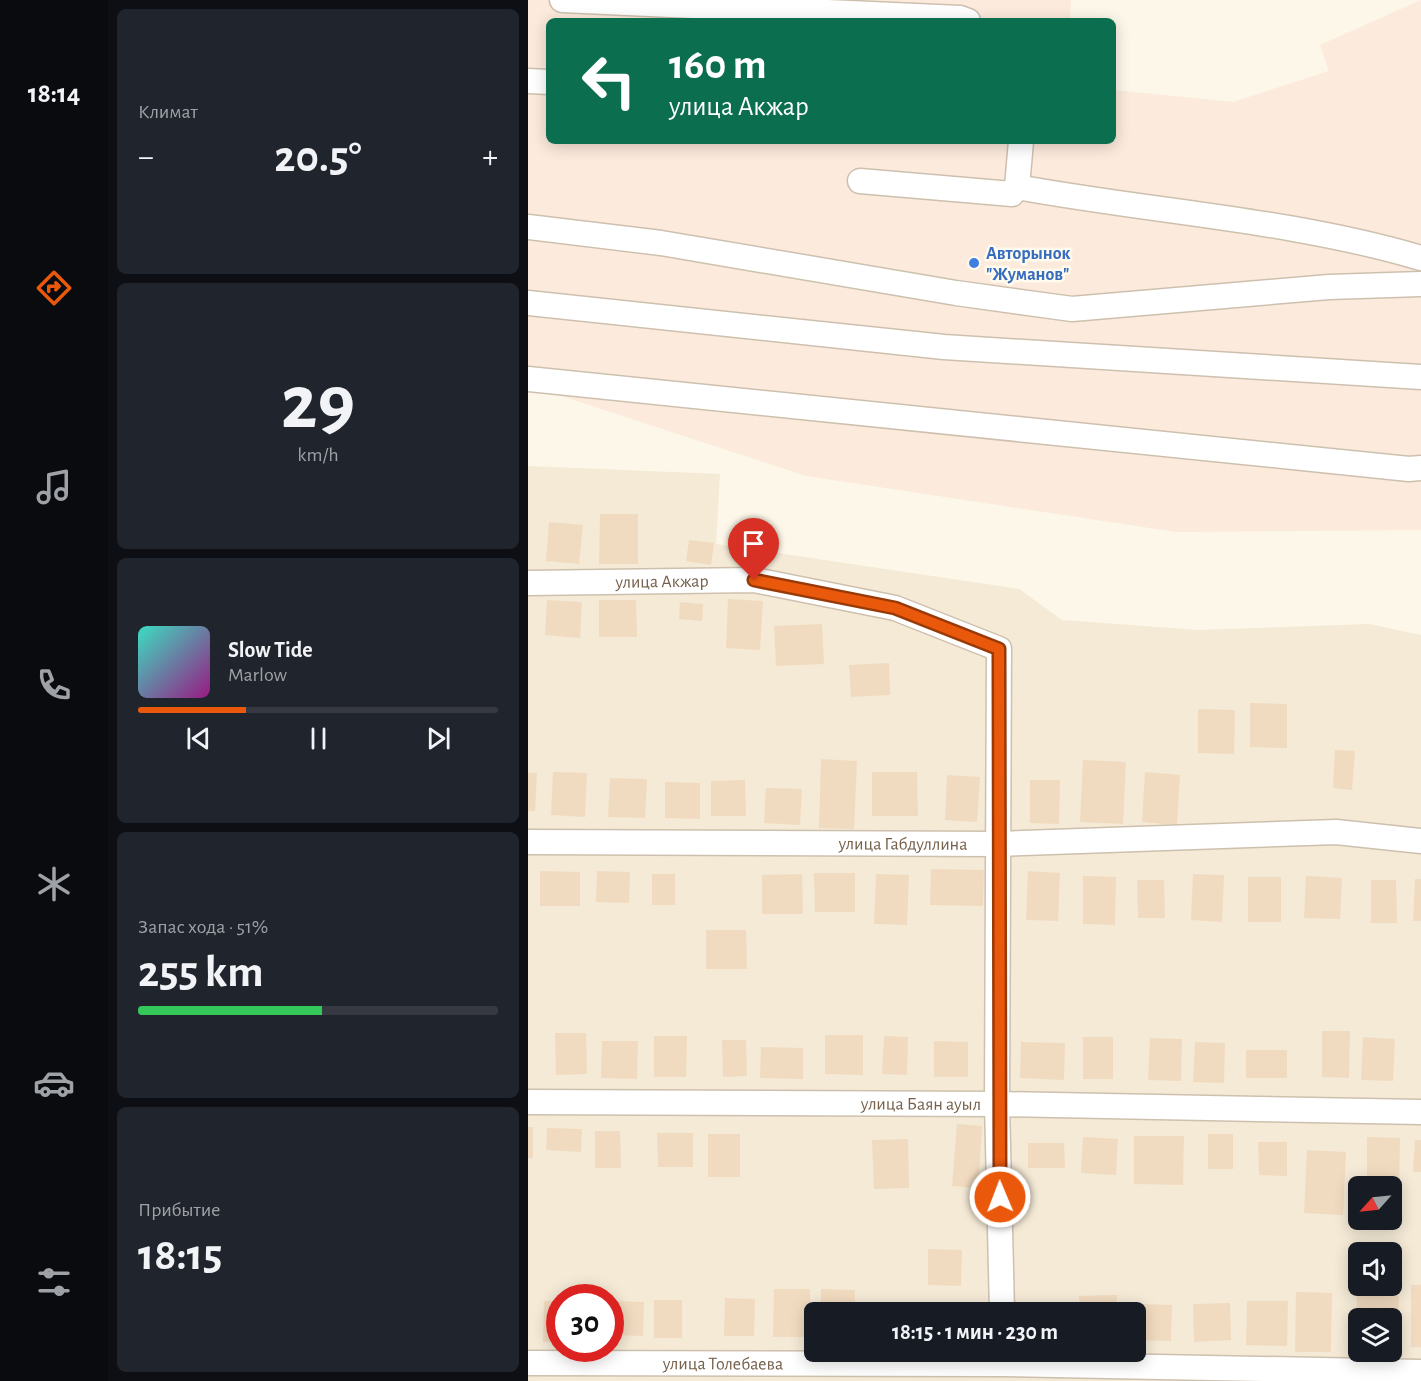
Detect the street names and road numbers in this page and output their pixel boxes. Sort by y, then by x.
street label: улица Акжар [614,573,709,592]
street label: улица Габдуллина [837,835,968,854]
street label: улица Баян ауыл [860,1095,981,1114]
street label: улица Толебаева [662,1354,783,1374]

